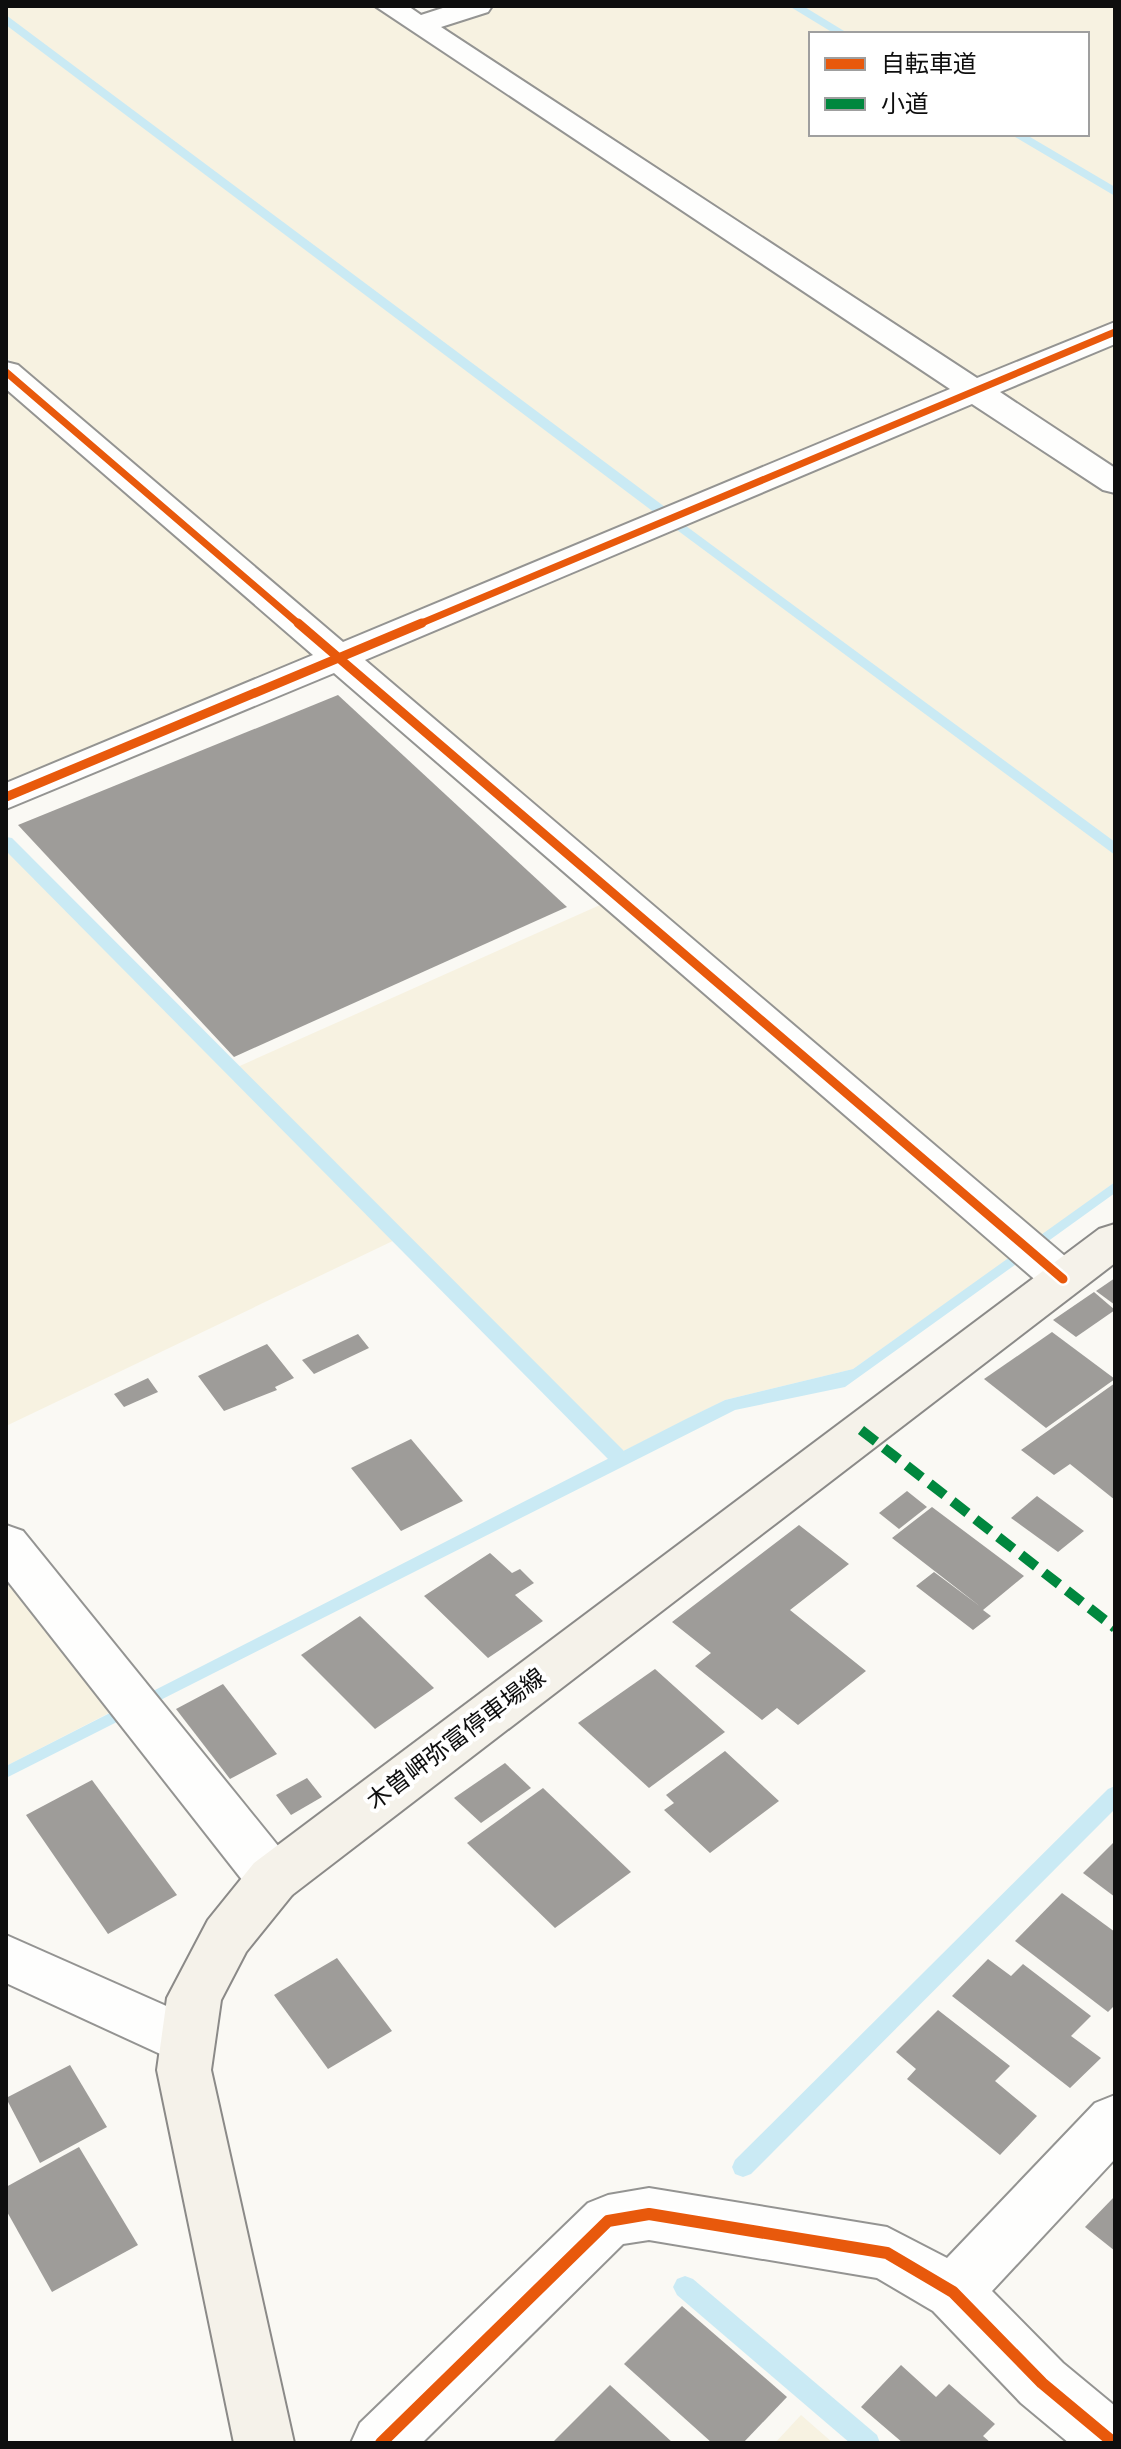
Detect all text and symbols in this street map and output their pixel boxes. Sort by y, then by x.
legend [809,32,1089,136]
text: 自転車道 [881,50,977,77]
text: 小道 [881,90,929,117]
street label: 木曽岬弥富停車場線 [361,1663,550,1814]

